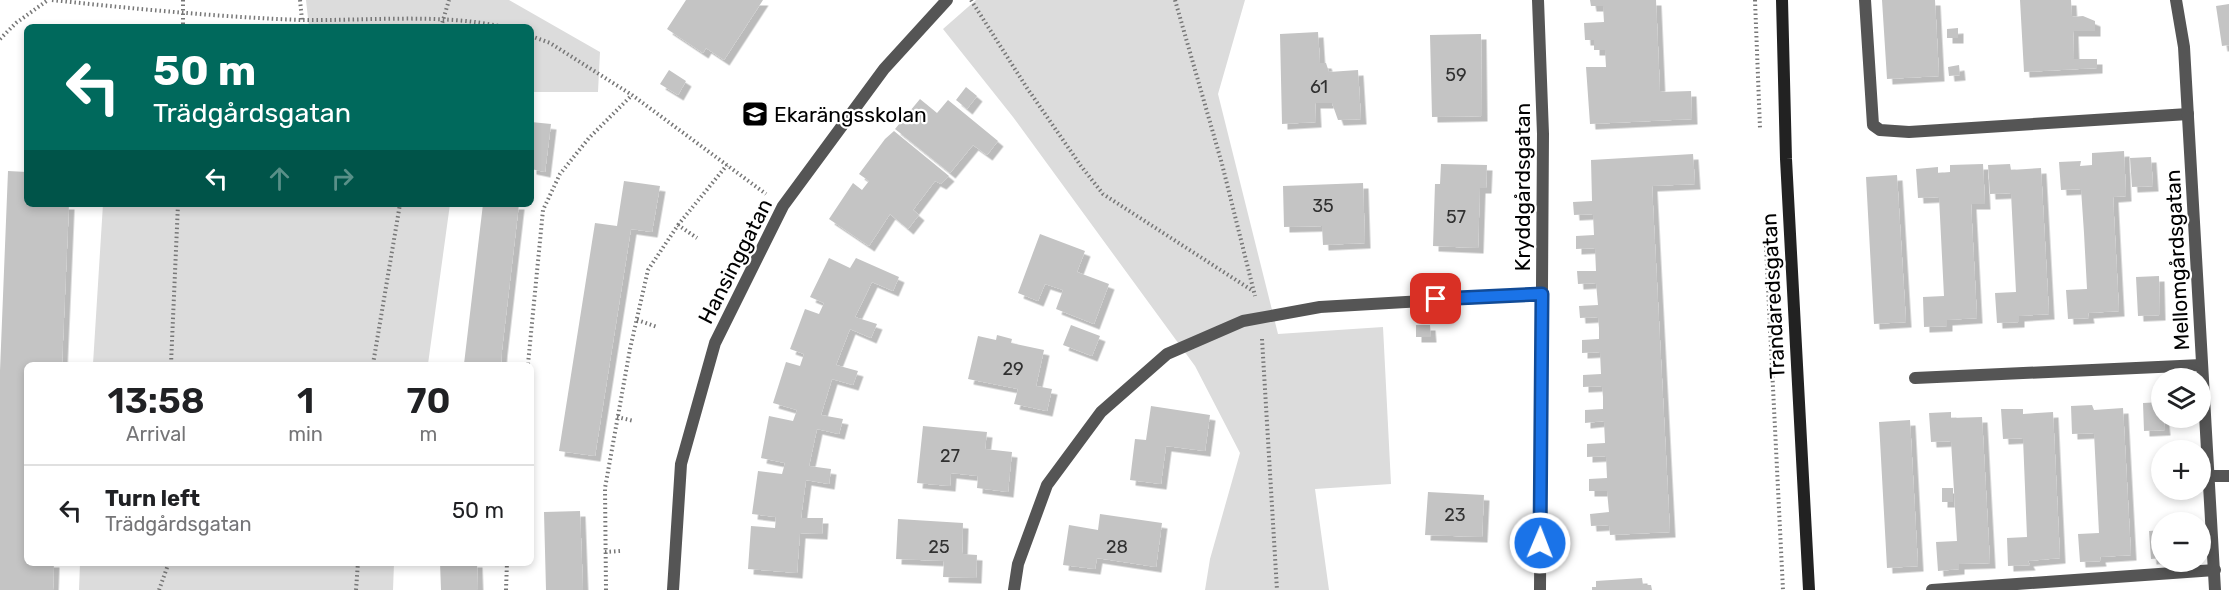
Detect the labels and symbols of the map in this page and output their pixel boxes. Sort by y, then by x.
house number: 59 [1445,64,1467,86]
house number: 61 [1310,76,1328,98]
school or university icon: Ekarängsskolan [740,99,770,129]
place label: Ekarängsskolan [774,102,927,127]
street label: Kryddgårdsgatan [1510,103,1535,271]
street label: Mellomgårdsgatan [2160,169,2194,351]
street label: Hansinggatan [693,194,777,328]
house number: 35 [1312,195,1334,217]
house number: 57 [1446,206,1466,228]
street label: Trandaredsgatan [1756,212,1790,380]
pin [1410,273,1461,324]
house number: 29 [1002,358,1024,380]
house number: 27 [940,445,960,467]
house number: 23 [1444,504,1466,526]
position arrow [1508,511,1572,575]
house number: 25 [928,536,950,558]
house number: 28 [1106,536,1128,558]

